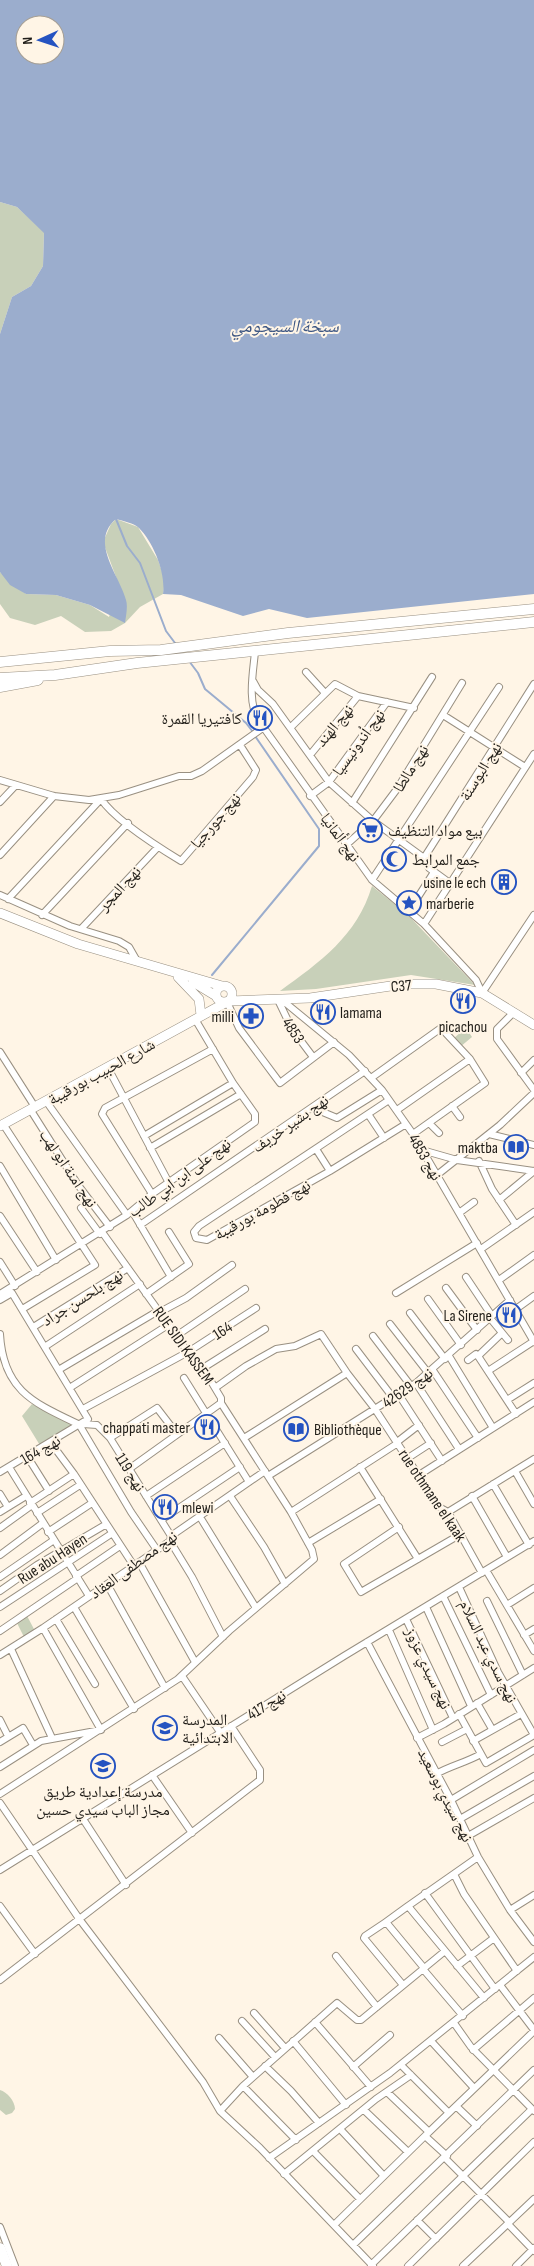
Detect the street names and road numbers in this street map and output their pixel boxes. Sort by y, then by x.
street label: نهج الهند [312,701,358,751]
street label: نهج أندونيسيا [328,705,390,780]
street label: نهج البوسنة [456,739,507,805]
street label: نهج مالطا [389,741,433,796]
street label: نهج جورجيا [187,789,245,853]
street label: نهج ألمانيا [316,809,364,866]
street label: نهج المجر [94,863,146,916]
street label: C37 [390,976,413,997]
street label: 4853 [277,1014,308,1047]
street label: شارع الحبيب بورقيبة [45,1035,159,1110]
street label: نهج بشير خريف [249,1091,333,1157]
street label: نهج امنة ابو لهب [35,1126,101,1211]
street label: نهج 4853 [404,1131,446,1184]
street label: نهج على ابن ابي طالب [125,1135,236,1223]
street label: نهج فطومة بورقيبة [211,1176,314,1245]
street label: نهج بلحسن جراد [39,1266,127,1331]
street label: RUE SIDI KASSEM [148,1303,217,1389]
street label: 164 [209,1318,236,1345]
street label: نهج 42629 [379,1364,437,1413]
street label: نهج 164 [17,1431,64,1469]
street label: rue othmane el kaak [394,1446,470,1546]
street label: نهج 119 [111,1450,149,1496]
street label: نهج مصطفى العقاد [86,1527,182,1603]
street label: Rue abu Hayen [15,1530,91,1589]
street label: نهج سدي عبد السلام [453,1597,521,1707]
street label: نهج سيدي عزوز [398,1624,455,1713]
street label: نهج 417 [244,1686,290,1725]
street label: نهج سيدي بوسعيد [411,1746,476,1847]

